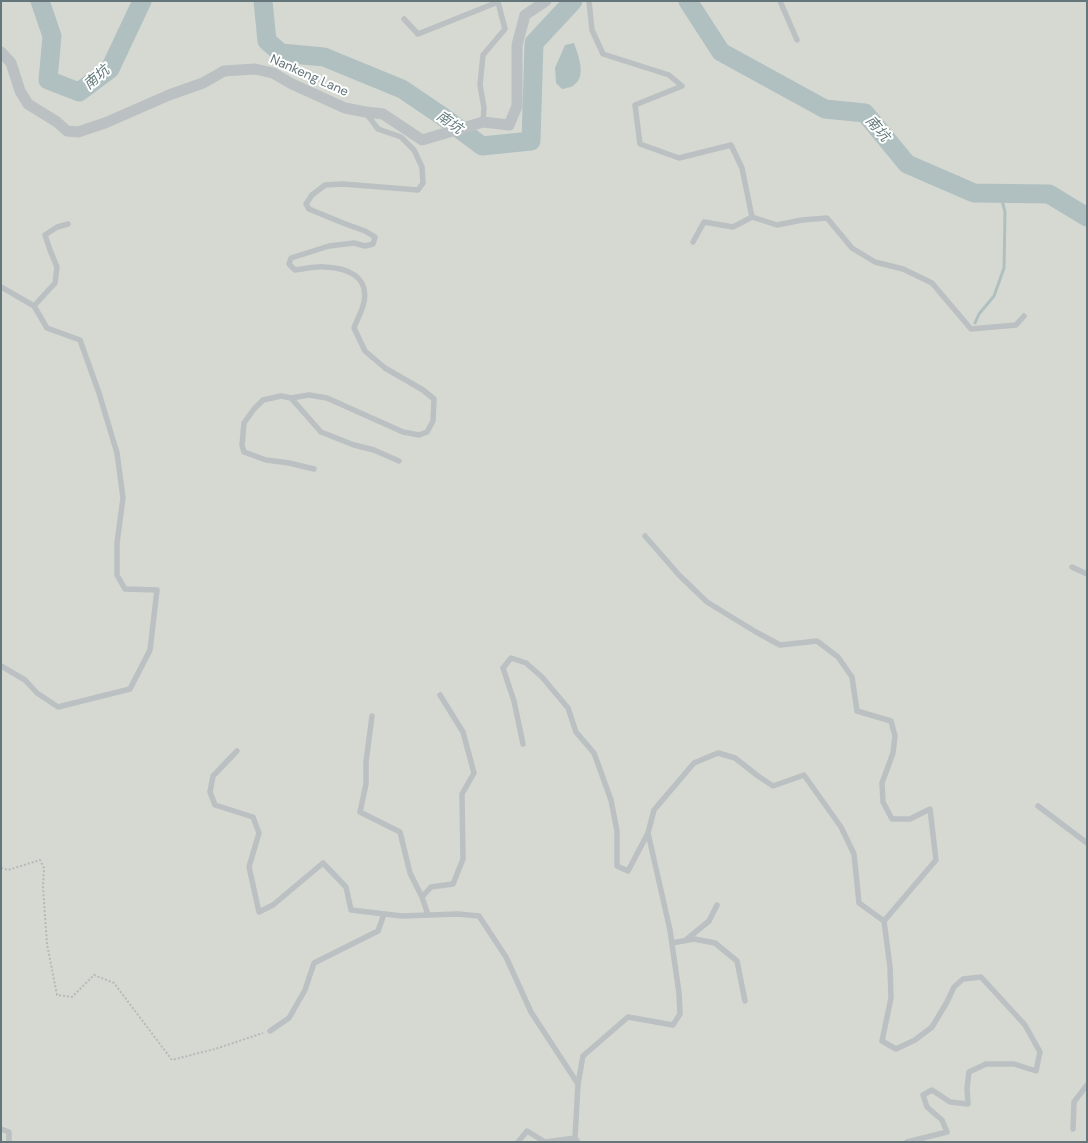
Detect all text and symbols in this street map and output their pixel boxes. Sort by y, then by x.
street label: Nankeng Lane [267,52,351,100]
water label: 南坑 [81,62,113,94]
water label: 南坑 [433,108,465,138]
water label: 南坑 [861,113,893,145]

